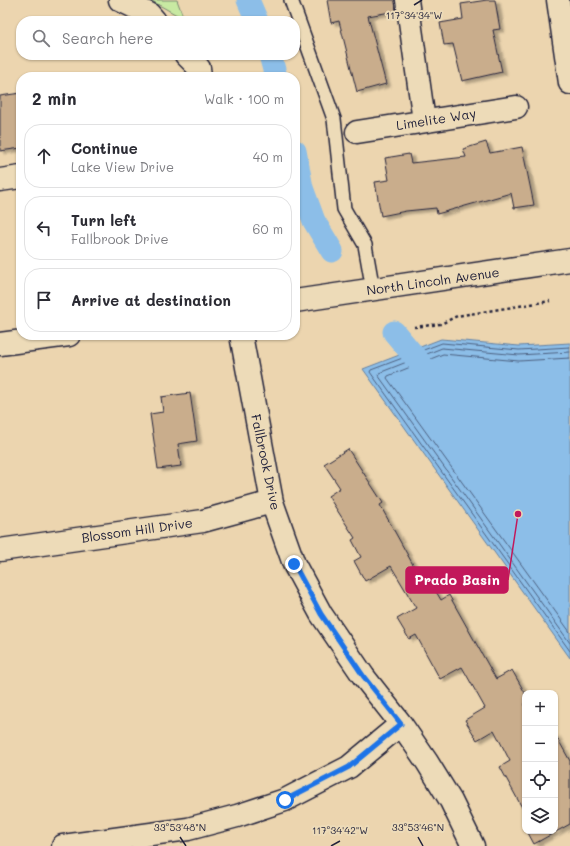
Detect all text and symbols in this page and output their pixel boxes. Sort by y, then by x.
text: 117°34'34"W [386,8,442,22]
search box [16,16,300,60]
icon: search [30,27,52,49]
text: Search here [62,28,153,48]
text: 2 min [32,87,77,109]
text: Walk · 100 m [204,90,284,107]
street label: Limelite Way [395,104,477,133]
text: Continue [71,138,138,158]
icon: ahead [33,145,55,167]
text: 40 m [253,148,283,165]
text: Lake View Drive [71,158,174,175]
text: Turn left [71,210,136,230]
icon: left [33,217,55,239]
text: 60 m [253,220,283,237]
text: Fallbrook Drive [71,230,169,247]
street label: North Lincoln Avenue [365,263,500,298]
icon: arrive [33,289,55,311]
text: Arrive at destination [71,290,231,310]
street label: Fallbrook Drive [248,412,285,511]
street label: Blossom Hill Drive [80,513,194,546]
route end [285,555,303,573]
callout: Prado Basin [406,567,508,593]
text: Prado Basin [414,570,500,589]
map controls [522,690,558,834]
button: + [522,690,558,726]
button: − [522,726,558,762]
button: locate [522,762,558,798]
route start [276,791,294,809]
button: layers [522,798,558,834]
text: 33°53'48"N [154,820,206,834]
text: 33°53'46"N [392,820,444,834]
text: 117°34'42"W [312,823,368,837]

